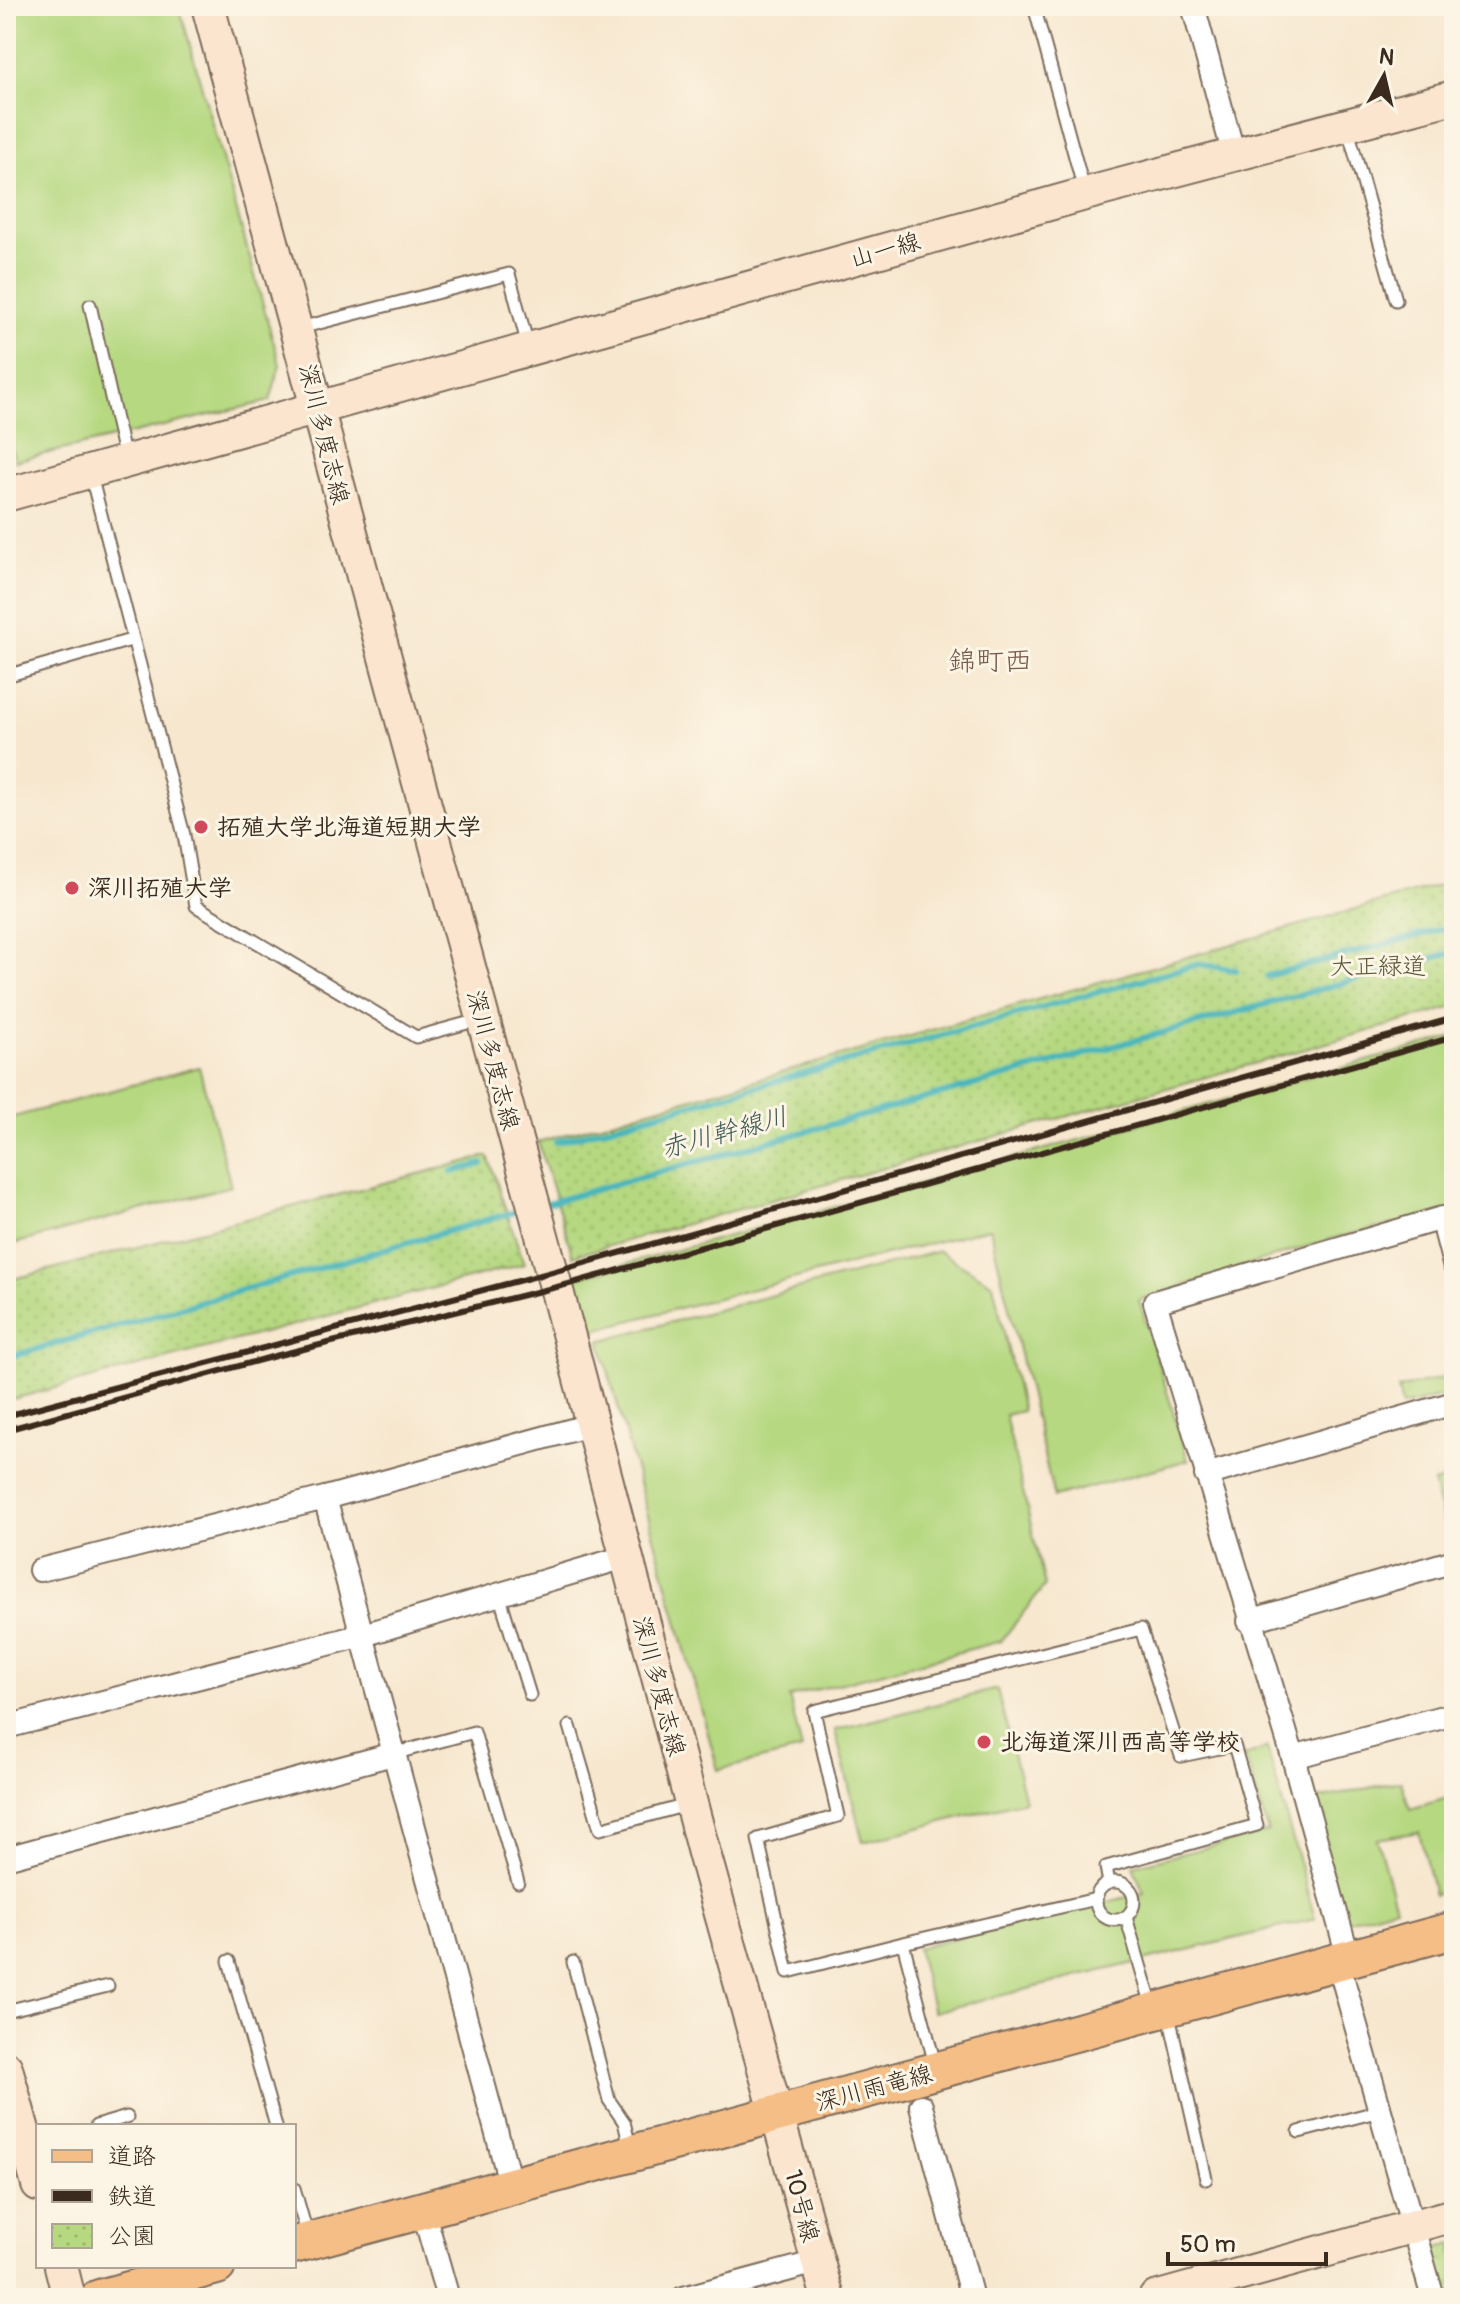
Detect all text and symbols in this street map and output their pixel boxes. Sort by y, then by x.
north arrow [1344,36,1424,116]
text: N [1377,42,1396,72]
street label: 山一線 [847,227,924,274]
street label: 深川多度志線 [292,361,355,507]
district label: 錦町西 [948,644,1032,679]
place label: 拓殖大学北海道短期大学 [217,813,481,842]
marker: 拓殖大学北海道短期大学 [192,818,210,836]
place label: 深川拓殖大学 [88,874,232,903]
marker: 深川拓殖大学 [63,879,81,897]
park label: 大正緑道 [1330,952,1426,981]
street label: 深川多度志線 [460,987,525,1133]
water label: 赤川幹線川 [657,1101,791,1165]
street label: 深川多度志線 [626,1613,691,1759]
place label: 北海道深川西高等学校 [1000,1728,1240,1757]
marker: 北海道深川西高等学校 [975,1733,993,1751]
street label: 深川雨竜線 [812,2059,936,2118]
legend [36,2124,296,2268]
text: 道路 [108,2142,156,2171]
street label: 10号線 [778,2167,825,2246]
text: 鉄道 [108,2182,156,2211]
scale bar [1168,2216,1326,2266]
text: 公園 [108,2222,156,2251]
text: 50 m [1180,2230,1236,2259]

